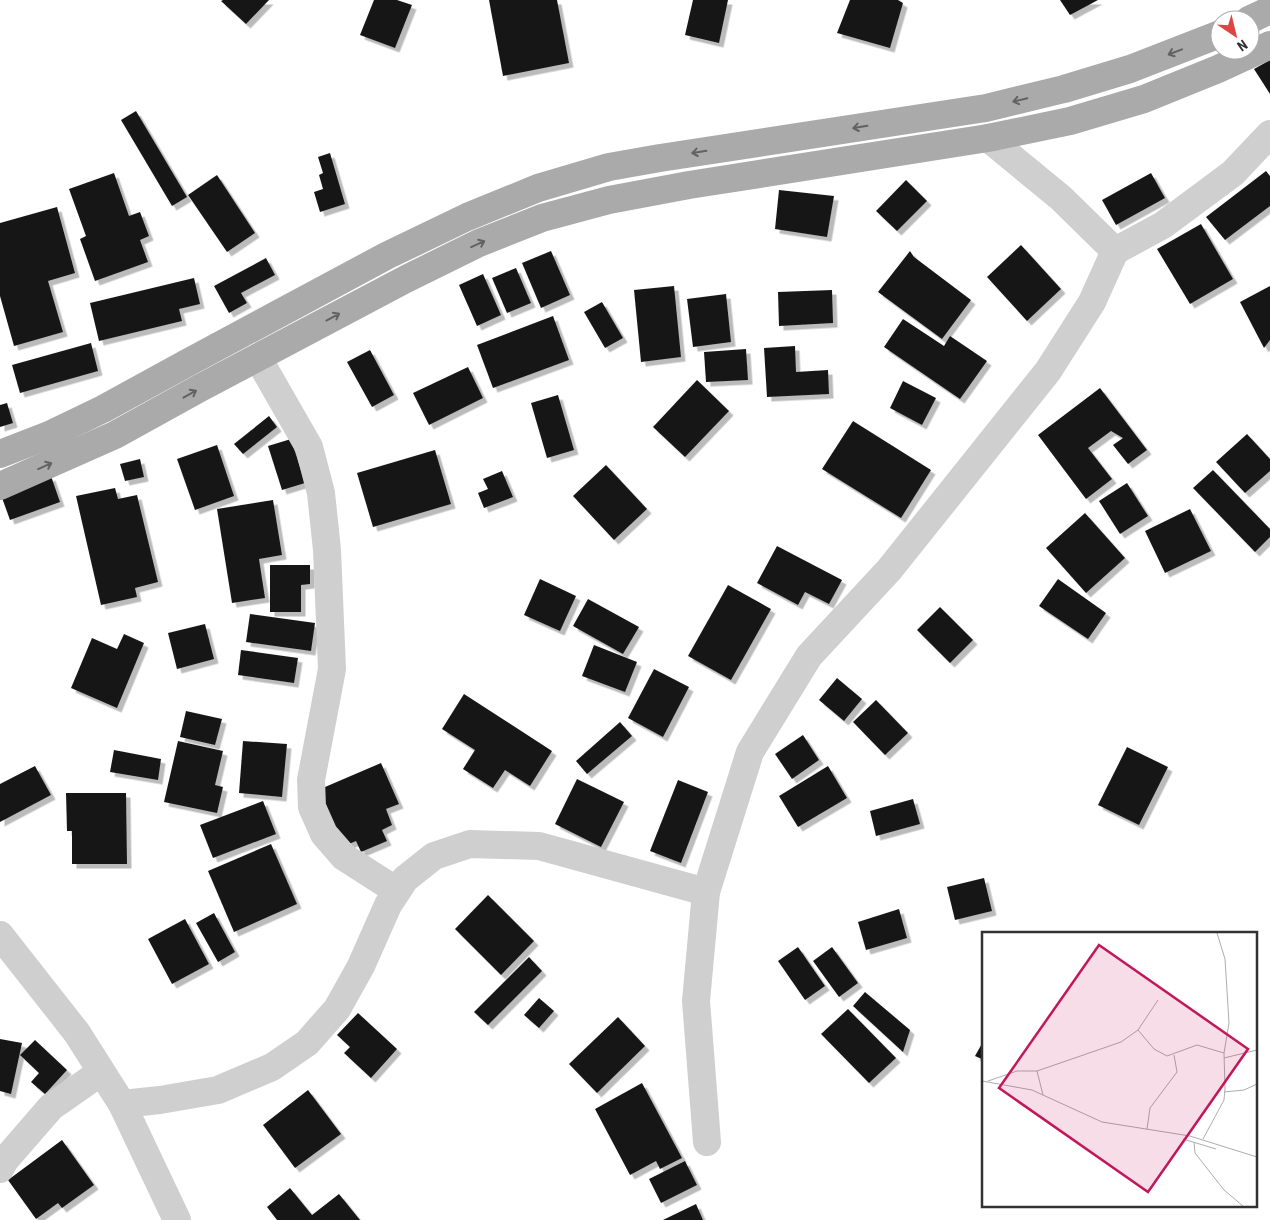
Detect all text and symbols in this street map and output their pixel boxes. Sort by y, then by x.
north arrow [1210,10,1260,60]
text: N [1234,37,1251,55]
one-way arrow [1168,48,1183,57]
one-way arrow [1012,96,1028,105]
one-way arrow [852,122,868,132]
one-way arrow [691,147,707,157]
one-way arrow [470,239,485,249]
one-way arrow [326,312,341,322]
one-way arrow [182,388,197,398]
one-way arrow [37,461,52,471]
inset map [982,932,1258,1208]

